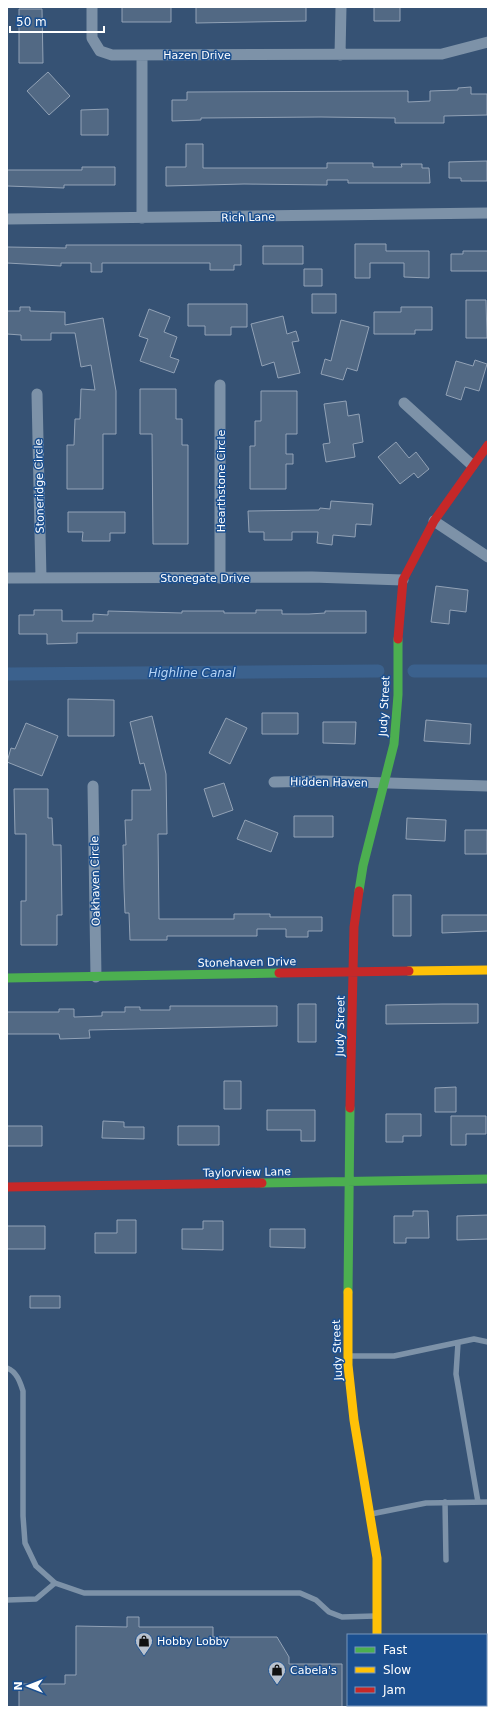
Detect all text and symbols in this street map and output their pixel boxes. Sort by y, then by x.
scale bar [10,8,104,34]
text: 50 m [16,15,47,29]
street label: Hazen Drive [163,49,231,62]
street label: Rich Lane [221,211,275,224]
street label: Hearthstone Circle [215,430,228,532]
street label: Stoneridge Circle [32,438,47,533]
street label: Stonegate Drive [160,572,250,585]
water label: Highline Canal [148,666,236,680]
street label: Judy Street [376,675,393,738]
street label: Hidden Haven [290,775,368,790]
street label: Oakhaven Circle [88,836,103,926]
street label: Stonehaven Drive [198,955,297,970]
street label: Judy Street [333,995,348,1057]
street label: Taylorview Lane [202,1165,291,1180]
street label: Judy Street [330,1319,345,1382]
shop icon: Hobby Lobby [134,1631,154,1656]
legend [347,1634,487,1706]
place label: Hobby Lobby [157,1635,230,1648]
text: Fast [383,1643,407,1657]
shop icon: Cabela's [267,1660,287,1685]
text: Slow [383,1663,411,1677]
place label: Cabela's [290,1664,337,1677]
north arrow [8,1666,48,1706]
text: N [12,1681,25,1691]
text: Jam [382,1683,406,1697]

